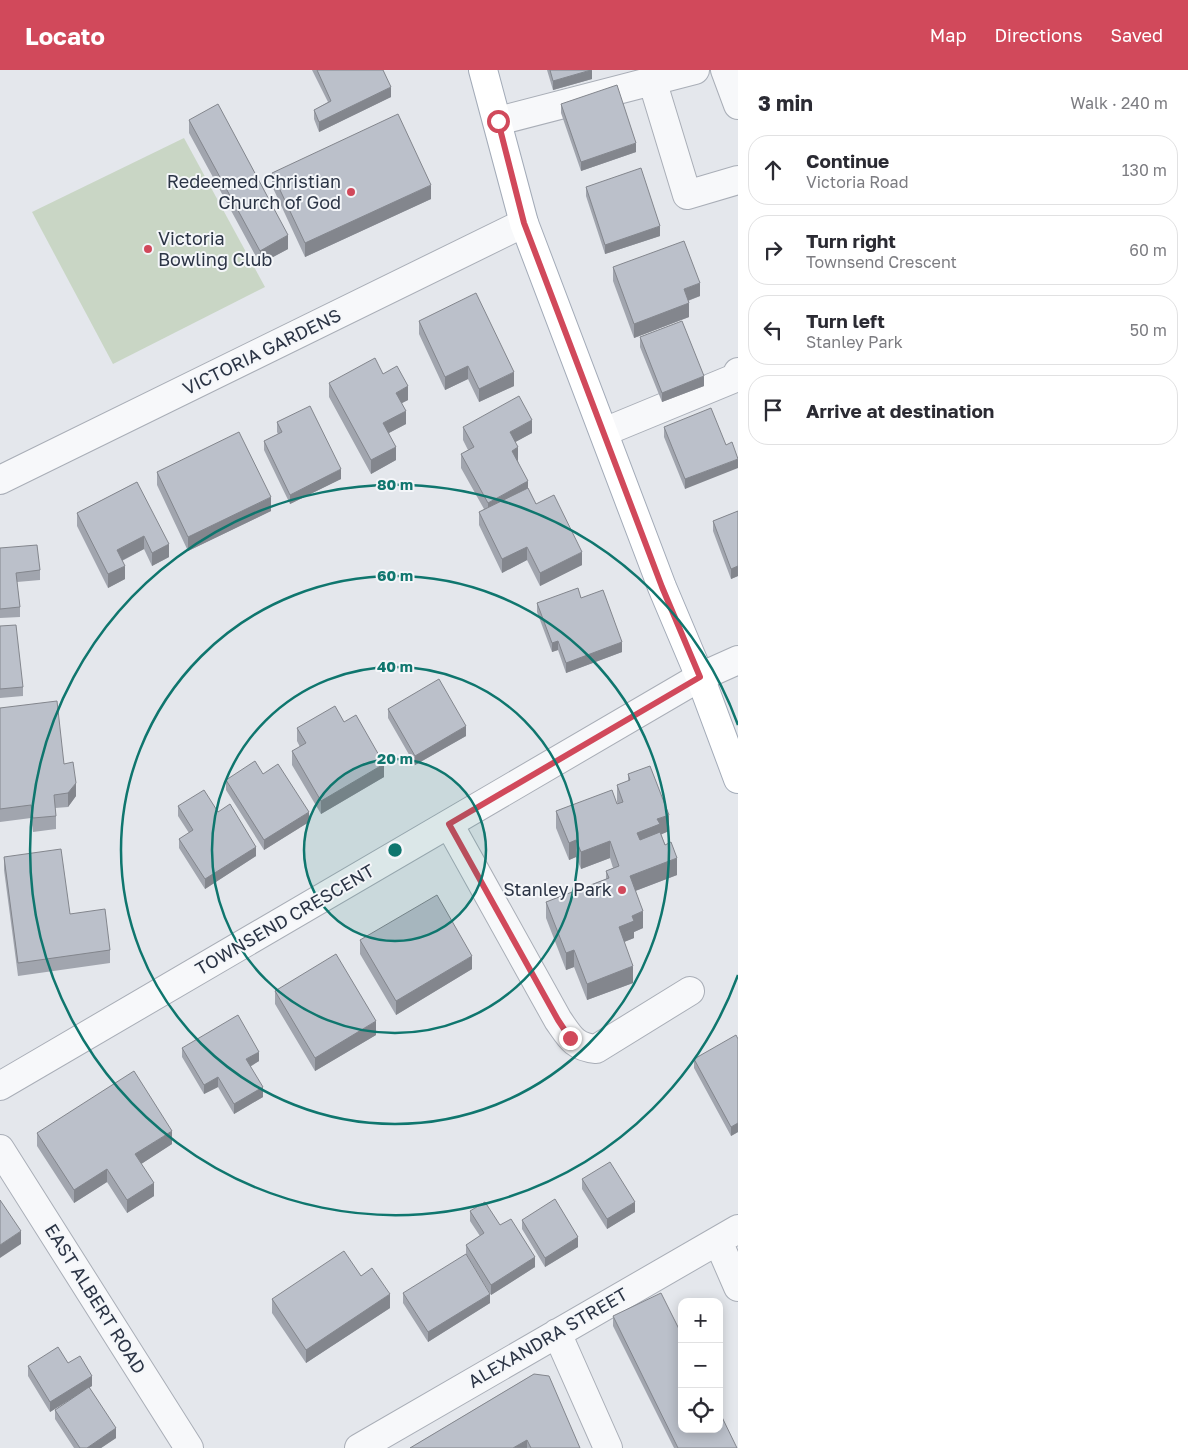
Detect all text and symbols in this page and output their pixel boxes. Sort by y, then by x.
text: Locato [25,21,105,50]
text: Map [930,24,966,46]
text: Directions [994,24,1082,46]
text: Saved [1110,24,1163,46]
text: 3 min [758,90,813,116]
text: Walk · 240 m [1070,93,1168,113]
route start [487,110,510,133]
text: Continue [806,149,889,172]
icon: ahead [759,156,787,184]
text: 130 m [1122,160,1167,180]
place label: Redeemed Christian Church of God [167,170,341,213]
text: Victoria Road [806,172,909,192]
marker: Redeemed Christian Church of God [345,186,357,198]
place label: Victoria Bowling Club [158,227,272,270]
text: Turn right [806,229,896,252]
icon: right [759,236,787,264]
text: 60 m [1129,240,1167,260]
marker: Victoria Bowling Club [142,243,154,255]
text: Townsend Crescent [806,252,957,272]
street label: VICTORIA GARDENS [179,303,344,399]
text: Turn left [806,309,885,332]
icon: left [759,316,787,344]
text: 50 m [1130,320,1167,340]
text: Stanley Park [806,332,903,352]
icon: arrive [759,396,787,424]
text: Arrive at destination [806,399,994,422]
text: 80 m [377,475,413,493]
text: 60 m [377,566,413,584]
text: 40 m [377,657,413,675]
text: 20 m [377,749,413,767]
centre of rings [386,841,404,859]
street label: TOWNSEND CRESCENT [191,859,378,979]
place label: Stanley Park [503,878,612,900]
marker: Stanley Park [616,884,628,896]
route end [559,1027,582,1050]
street label: EAST ALBERT ROAD [41,1219,151,1378]
street label: ALEXANDRA STREET [464,1282,631,1392]
map controls [678,1298,723,1433]
button: + [678,1298,723,1343]
button: − [678,1343,723,1388]
button: locate [678,1388,723,1433]

